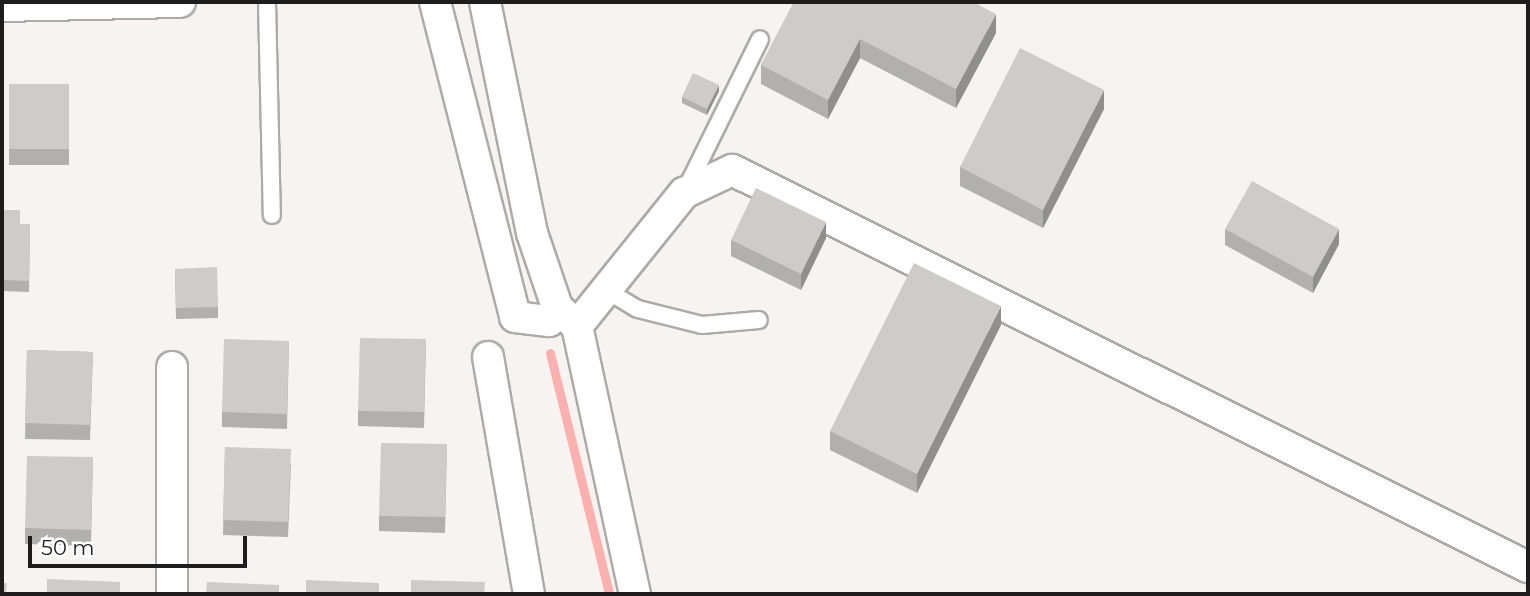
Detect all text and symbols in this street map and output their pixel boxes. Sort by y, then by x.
scale bar [32,522,250,566]
text: 50 m [41,535,95,560]

